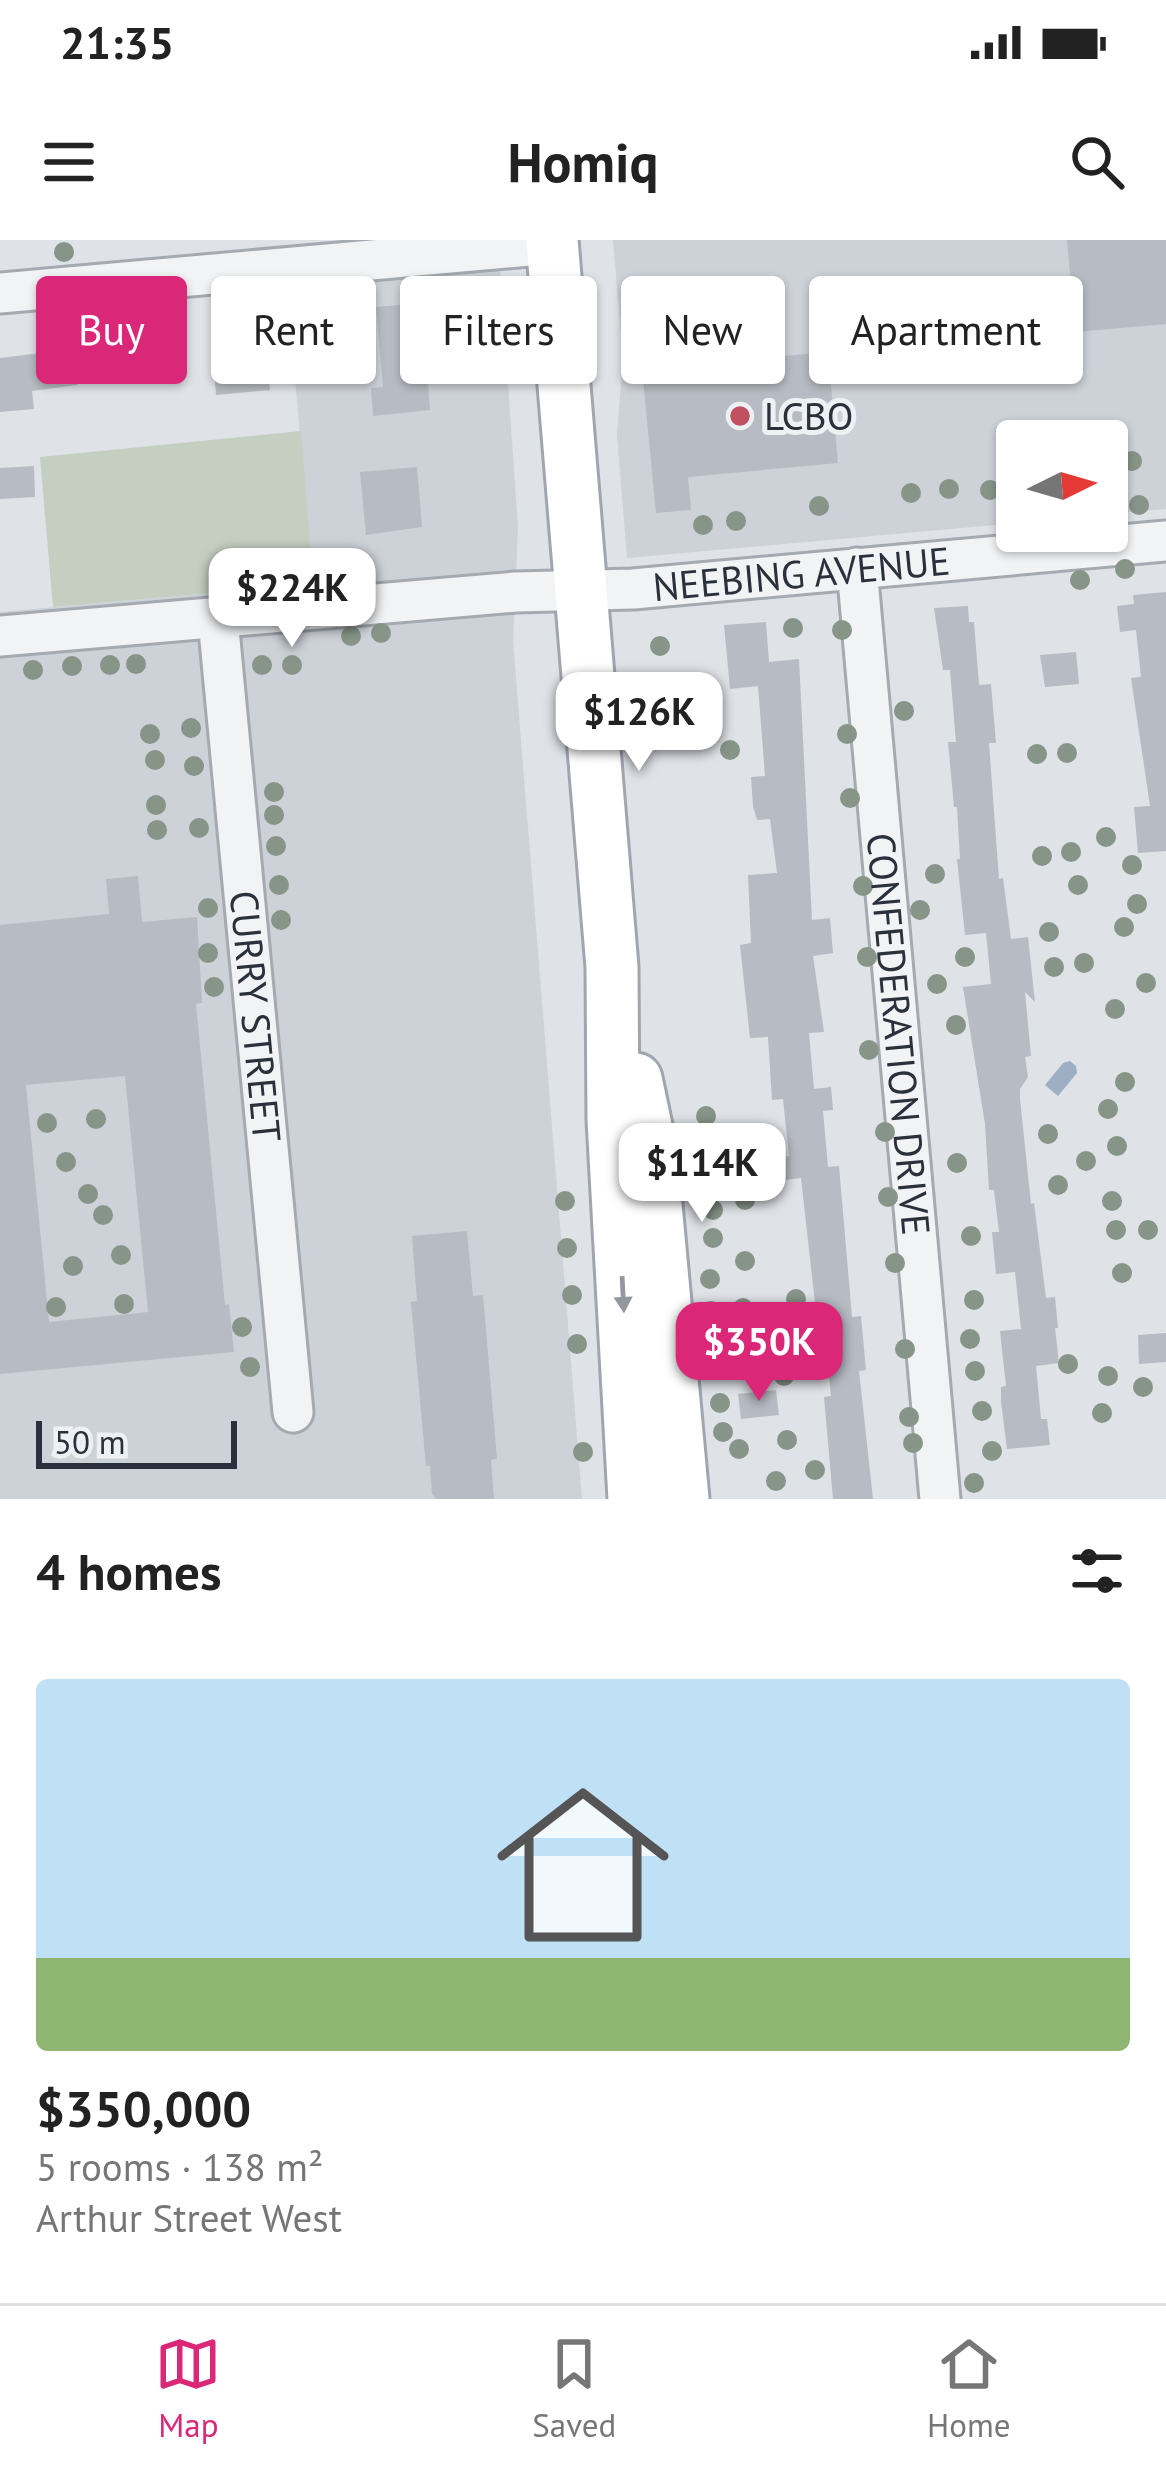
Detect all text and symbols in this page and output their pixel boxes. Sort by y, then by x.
text: 21:35 [60,13,174,71]
text: Homiq [507,127,659,197]
icon: menu [36,129,102,195]
icon: search [1064,129,1130,195]
chip: Buy [36,276,187,384]
chip: Rent [211,276,376,384]
chip: Filters [400,276,597,384]
chip: New [621,276,785,384]
chip: Apartment [809,276,1083,384]
place label: LCBO [764,390,853,441]
marker: LCBO [727,403,753,429]
north arrow [996,420,1128,552]
map controls [996,420,1128,552]
street label: NEEBING AVENUE [651,535,952,612]
pin: $224K [208,548,376,650]
text: $224K [236,561,348,612]
pin: $126K [555,672,723,774]
text: $126K [583,685,695,736]
street label: CONFEDERATION DRIVE [856,831,942,1237]
street label: CURRY STREET [219,888,293,1144]
pin: $114K [618,1123,786,1225]
text: $114K [646,1136,758,1187]
one-way arrow [614,1276,633,1314]
pin: $350K [675,1302,843,1404]
text: $350K [703,1315,815,1366]
scale bar [36,1415,237,1468]
text: 50 m [54,1420,126,1463]
text: 4 homes [36,1538,222,1604]
icon: filters [1064,1538,1130,1604]
icon: home [475,1757,691,1973]
text: $350,000 [36,2075,251,2141]
text: 5 rooms · 138 m² [36,2141,323,2192]
text: Arthur Street West [36,2192,342,2243]
tab: Map [155,2331,221,2446]
tab: Saved [532,2331,616,2446]
tab: Home [927,2331,1011,2446]

